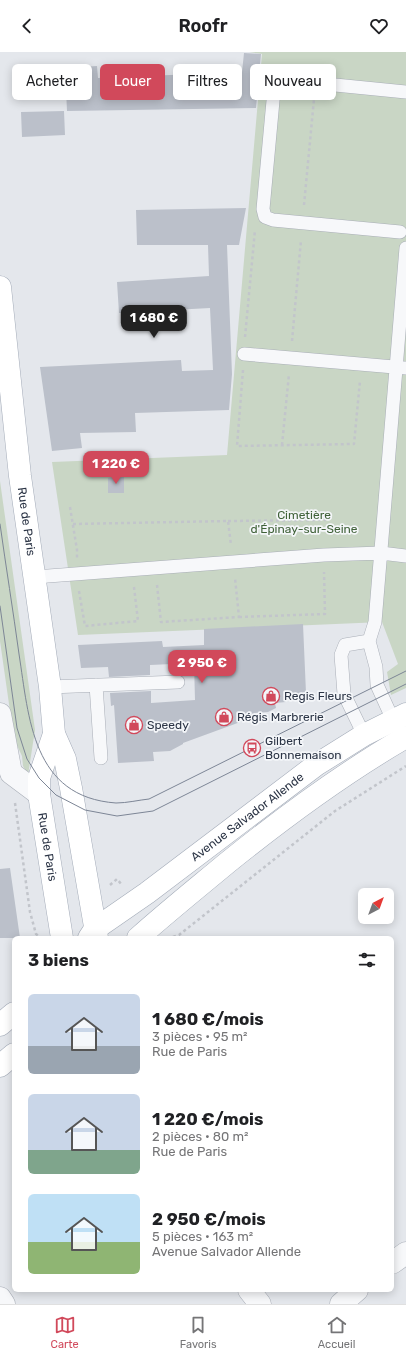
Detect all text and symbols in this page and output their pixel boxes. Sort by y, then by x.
icon: back [16,15,38,37]
text: Roofr [178,15,228,37]
icon: heart [368,15,390,37]
chip: Acheter [12,64,92,100]
chip: Louer [100,64,165,100]
chip: Filtres [173,64,242,100]
chip: Nouveau [250,64,336,100]
pin: 1 680 € [117,305,191,339]
text: 1 680 € [130,310,178,325]
pin: 1 220 € [79,451,153,485]
text: 1 220 € [92,456,140,471]
street label: Rue de Paris [15,486,38,557]
park label: Cimetière d'Épinay-sur-Seine [250,508,358,536]
pin: 2 950 € [165,650,239,684]
text: 2 950 € [177,655,227,670]
shop icon: Regis Fleurs [261,686,281,706]
place label: Regis Fleurs [284,689,352,703]
shop icon: Régis Marbrerie [214,707,234,727]
place label: Régis Marbrerie [237,710,324,724]
shop icon: Speedy [124,715,144,735]
place label: Speedy [147,718,189,732]
place label: Gilbert Bonnemaison [265,734,342,762]
bus stop icon: Gilbert Bonnemaison [242,738,262,758]
street label: Avenue Salvador Allende [188,770,307,864]
street label: Rue de Paris [35,811,60,882]
north arrow [358,888,394,924]
map controls [358,888,394,924]
icon: filters [356,949,378,971]
text: 3 biens [28,950,89,970]
text: 1 680 €/mois [152,1009,264,1029]
icon: home [60,1010,108,1058]
text: 3 pièces · 95 m² [152,1029,248,1044]
text: Rue de Paris [152,1044,227,1059]
text: 1 220 €/mois [152,1109,263,1129]
icon: home [60,1110,108,1158]
text: 2 pièces · 80 m² [152,1129,248,1144]
text: Rue de Paris [152,1144,227,1159]
text: 2 950 €/mois [152,1209,266,1229]
icon: home [60,1210,108,1258]
text: 5 pièces · 163 m² [152,1229,253,1244]
text: Avenue Salvador Allende [152,1244,301,1259]
tab: Carte [51,1314,79,1351]
tab: Favoris [180,1314,217,1351]
tab: Accueil [318,1314,355,1351]

